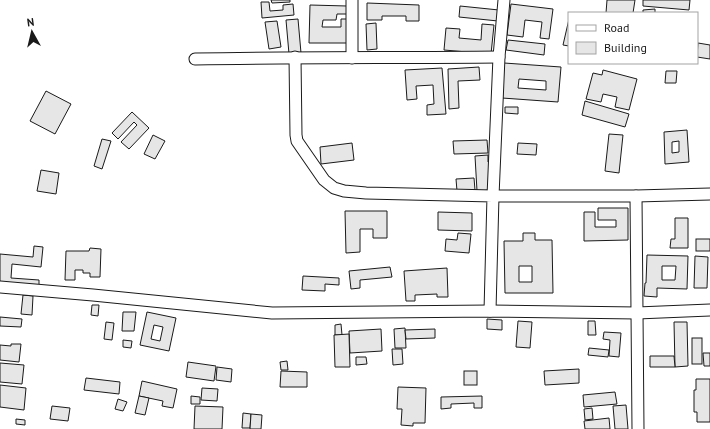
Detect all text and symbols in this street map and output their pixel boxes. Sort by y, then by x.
north arrow [12,12,52,52]
legend [568,12,698,64]
text: N [26,15,35,30]
text: Road [604,20,629,35]
text: Building [604,40,647,55]

